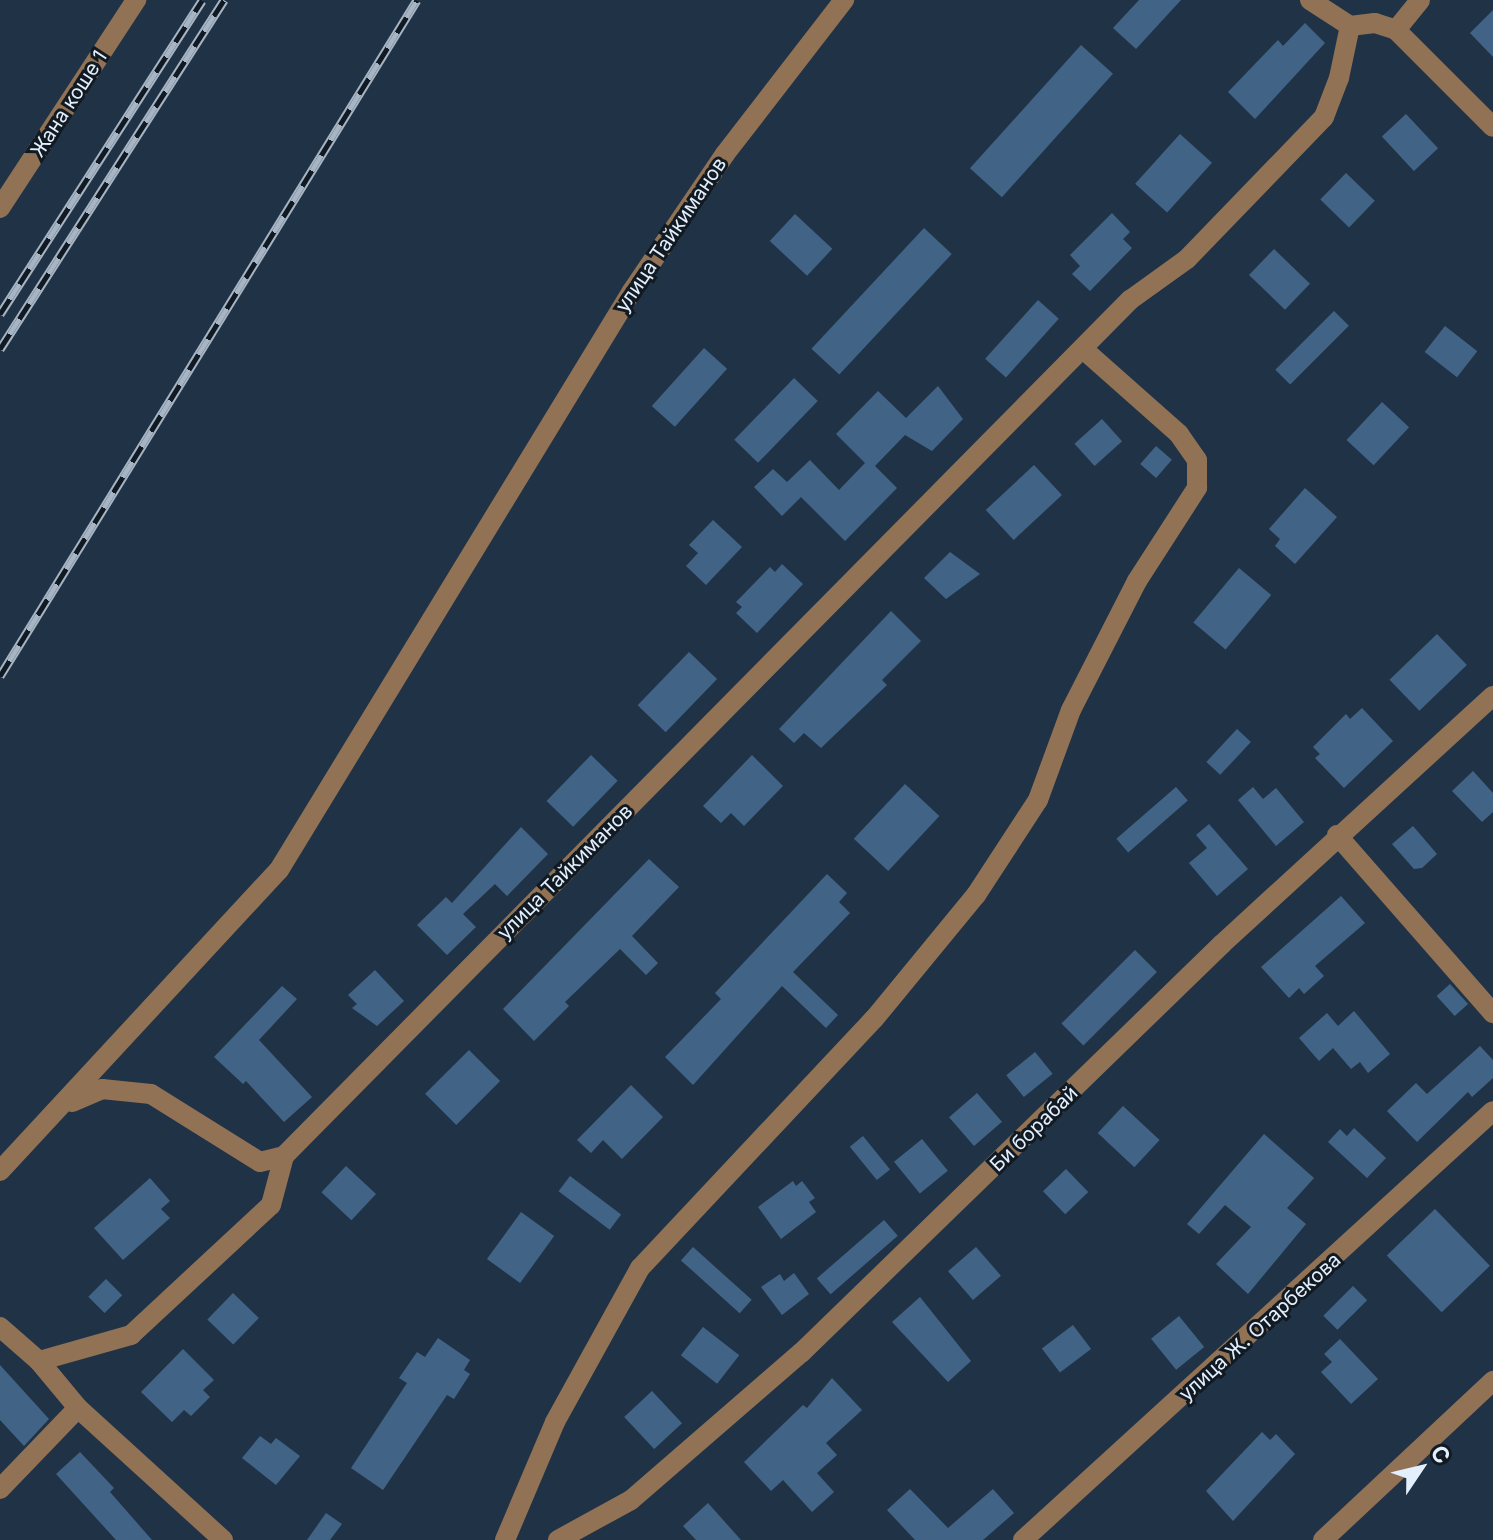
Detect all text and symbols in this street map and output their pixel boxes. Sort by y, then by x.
street label: Жана коше 1 [26,46,112,162]
street label: улица Тайкиманов [610,153,732,317]
street label: улица Тайкиманов [492,799,638,945]
street label: Би борабай [985,1081,1083,1177]
street label: улица Ж. Отарбекова [1174,1248,1346,1406]
north arrow [1381,1428,1461,1508]
text: С [1425,1440,1456,1468]

